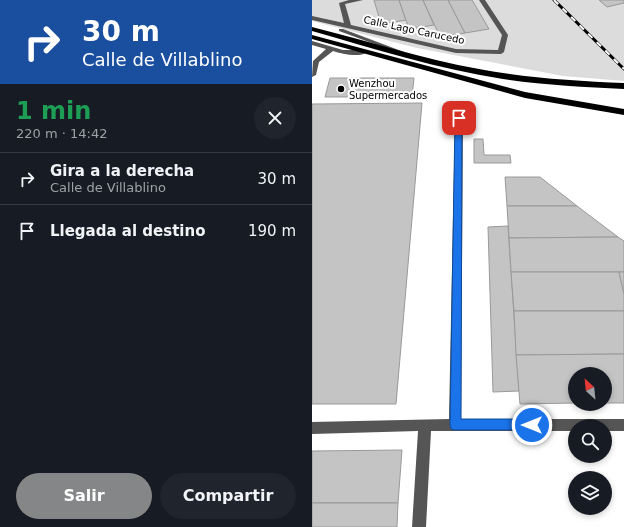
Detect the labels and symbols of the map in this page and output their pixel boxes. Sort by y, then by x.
street label: Calle Lago Carucedo [362,14,466,46]
place label: Wenzhou Supermercados [349,78,427,101]
marker: Wenzhou Supermercados [336,84,346,94]
pin [442,101,476,135]
north arrow [568,367,612,411]
position arrow [511,404,553,446]

